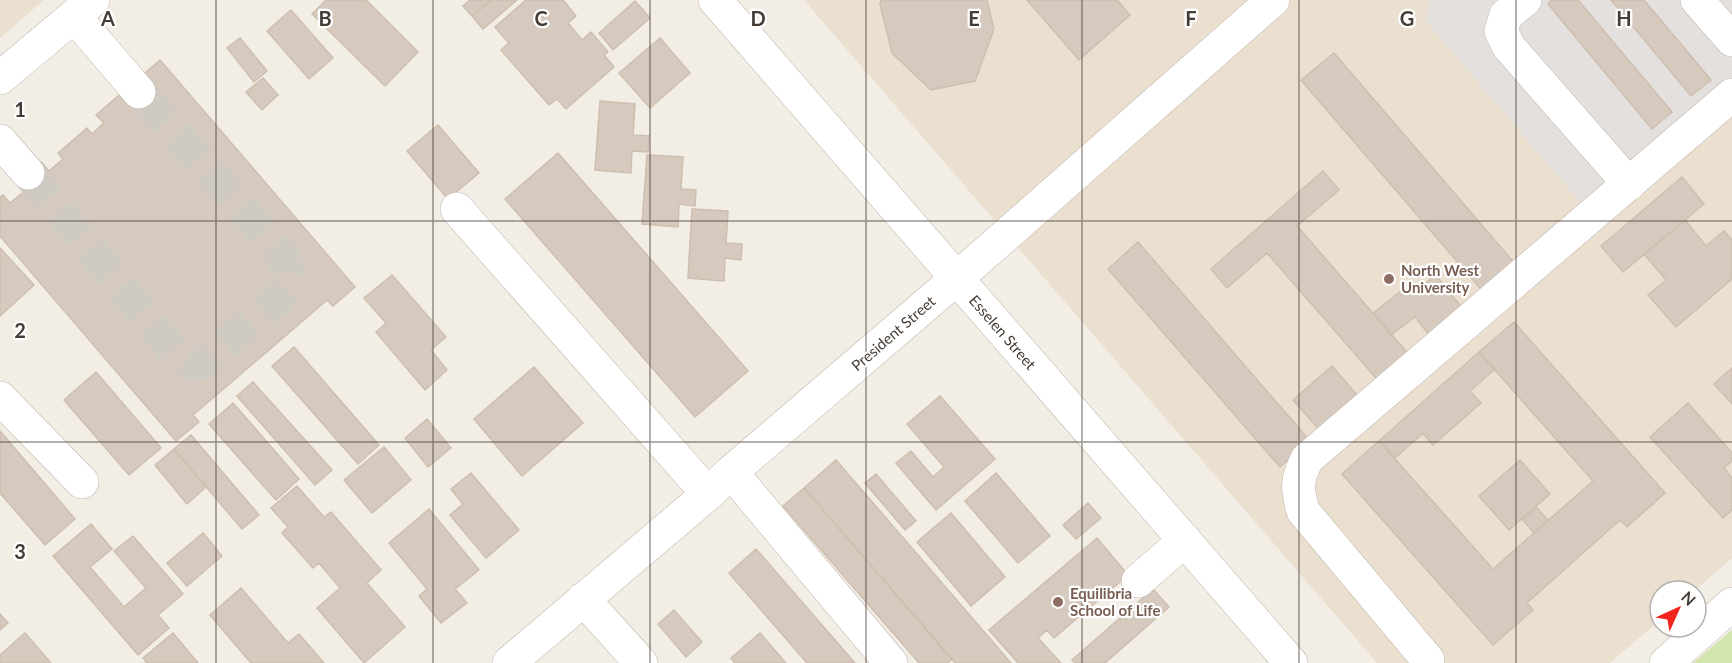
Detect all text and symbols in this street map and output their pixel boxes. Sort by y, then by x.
text: A [100,6,115,30]
text: B [318,6,332,30]
text: C [534,6,548,30]
text: D [750,6,766,30]
text: E [968,6,980,30]
text: F [1185,6,1197,30]
text: G [1400,6,1414,30]
text: H [1616,6,1632,30]
text: 1 [14,97,26,121]
place label: North West University [1401,261,1480,296]
marker: North West University [1382,272,1396,286]
street label: President Street [847,291,939,374]
street label: Esselen Street [966,291,1041,373]
text: 2 [14,318,26,342]
text: 3 [14,539,26,563]
north arrow [1648,579,1708,639]
place label: Equilibria School of Life [1070,584,1160,619]
text: N [1678,587,1700,609]
marker: Equilibria School of Life [1051,595,1065,609]

